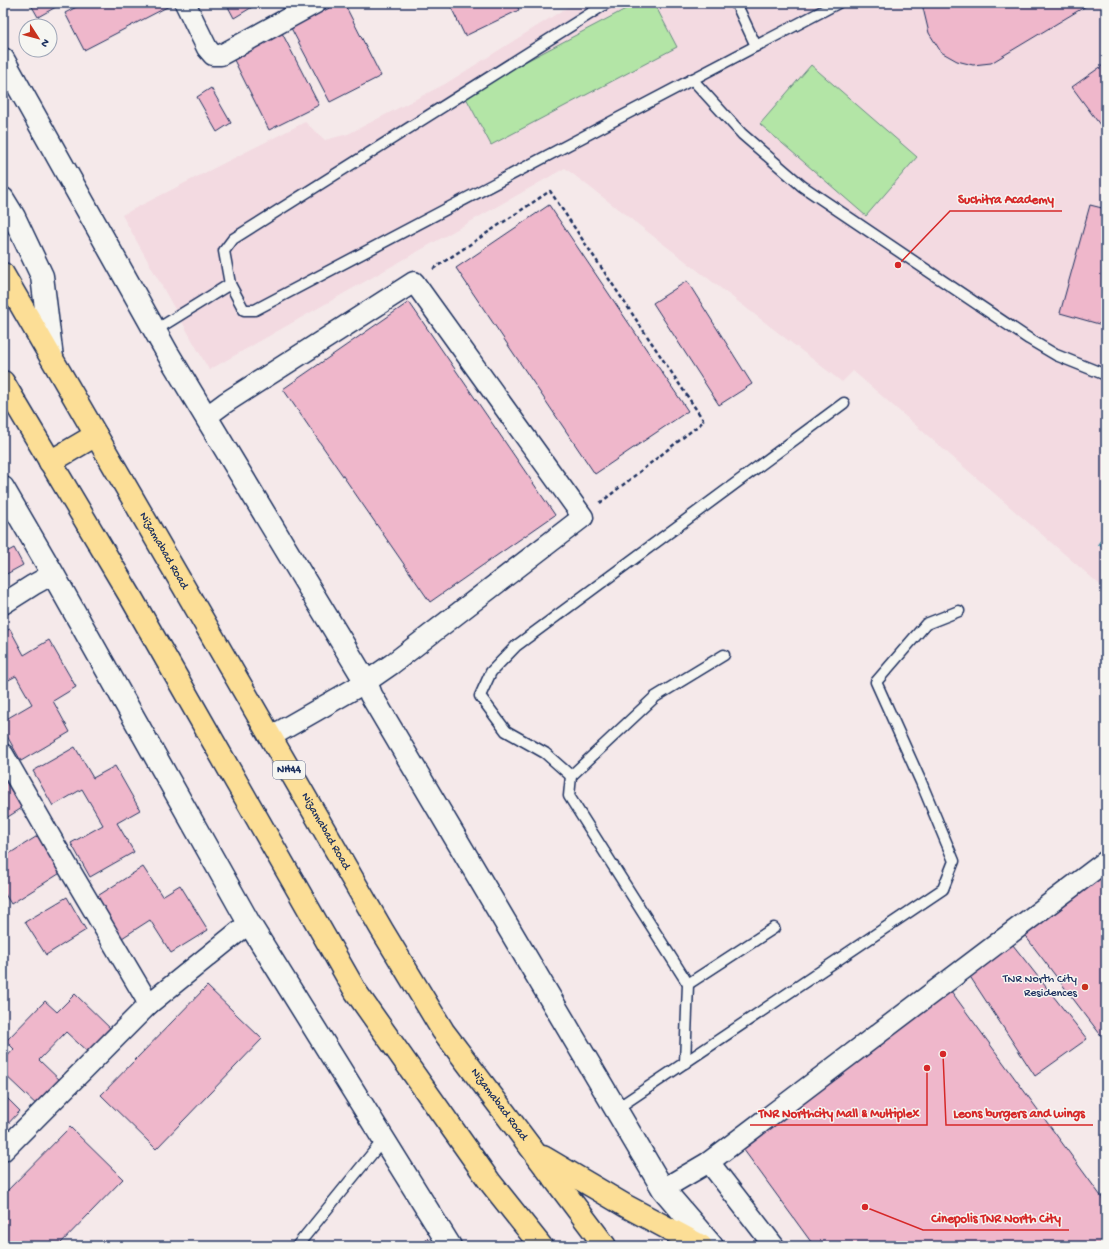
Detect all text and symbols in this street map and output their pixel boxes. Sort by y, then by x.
north arrow [18,18,58,58]
text: N [38,36,51,49]
callout: Suchitra Academy [950,186,1062,211]
text: Suchitra Academy [958,193,1055,208]
street label: Nizamabad Road [135,510,191,593]
road number: NH44 [273,761,305,779]
street label: Nizamabad Road [297,791,353,874]
place label: TNR North City Residences [1002,973,1078,1001]
marker: TNR North City Residences [1080,982,1090,992]
street label: Nizamabad Road [467,1066,531,1144]
callout: TNR Northcity Mall & Multiplex [750,1100,927,1125]
callout: Leons burgers and wings [946,1100,1093,1125]
text: TNR Northcity Mall & Multiplex [758,1107,919,1123]
text: Leons burgers and wings [953,1107,1086,1122]
callout: Cinepolis TNR North City [923,1205,1069,1230]
text: Cinepolis TNR North City [930,1212,1061,1228]

